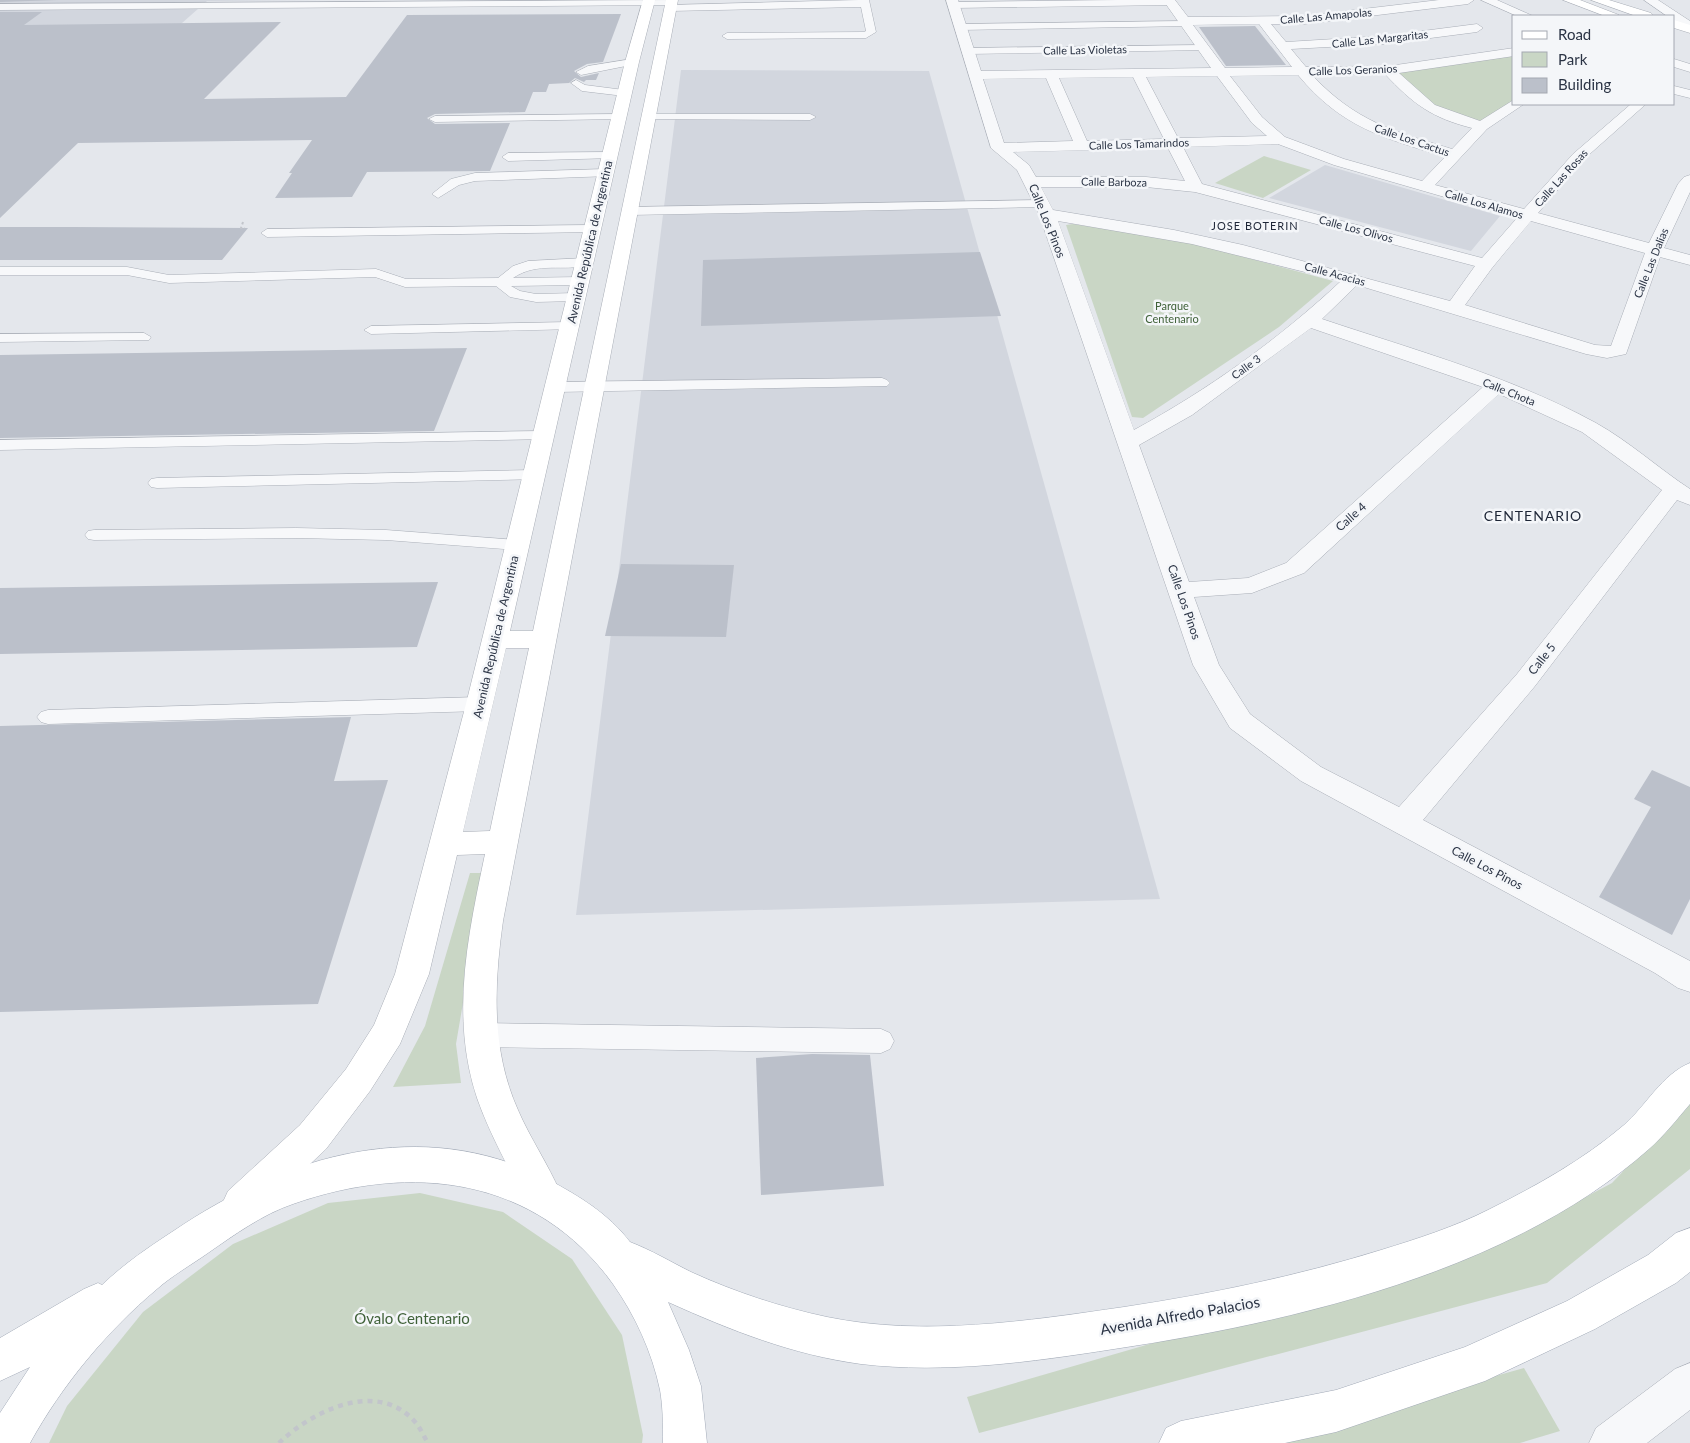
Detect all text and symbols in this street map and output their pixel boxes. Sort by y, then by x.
street label: Calle Las Amapolas [1279,5,1373,26]
legend [1512,15,1675,105]
text: Road [1558,25,1591,43]
street label: Calle Las Margaritas [1331,27,1429,50]
street label: Calle Las Violetas [1043,42,1127,57]
text: Park [1558,50,1588,68]
street label: Calle Los Geranios [1308,61,1398,78]
text: Building [1558,75,1611,93]
street label: Calle Los Cactus [1373,121,1452,159]
street label: Calle Los Tamarindos [1089,135,1190,152]
street label: Calle Las Rosas [1531,146,1590,209]
street label: Avenida República de Argentina [563,159,616,325]
street label: Calle Barboza [1081,174,1147,189]
street label: Calle Los Pinos [1026,182,1069,260]
street label: Calle Los Alamos [1443,186,1525,221]
street label: Calle Los Olivos [1318,212,1395,245]
district label: JOSE BOTERIN [1211,219,1299,232]
street label: Calle Las Dalias [1631,226,1671,300]
street label: Calle Acacias [1303,259,1367,288]
park label: Parque Centenario [1145,299,1199,325]
street label: Calle 3 [1229,352,1263,382]
street label: Calle Chota [1481,375,1537,408]
street label: Calle 4 [1332,499,1369,534]
district label: CENTENARIO [1484,507,1582,524]
street label: Avenida República de Argentina [469,554,522,720]
street label: Calle Los Pinos [1165,562,1204,641]
street label: Calle 5 [1525,640,1559,677]
street label: Calle Los Pinos [1449,842,1525,893]
street label: Avenida Alfredo Palacios [1099,1292,1261,1338]
park label: Óvalo Centenario [354,1309,470,1327]

